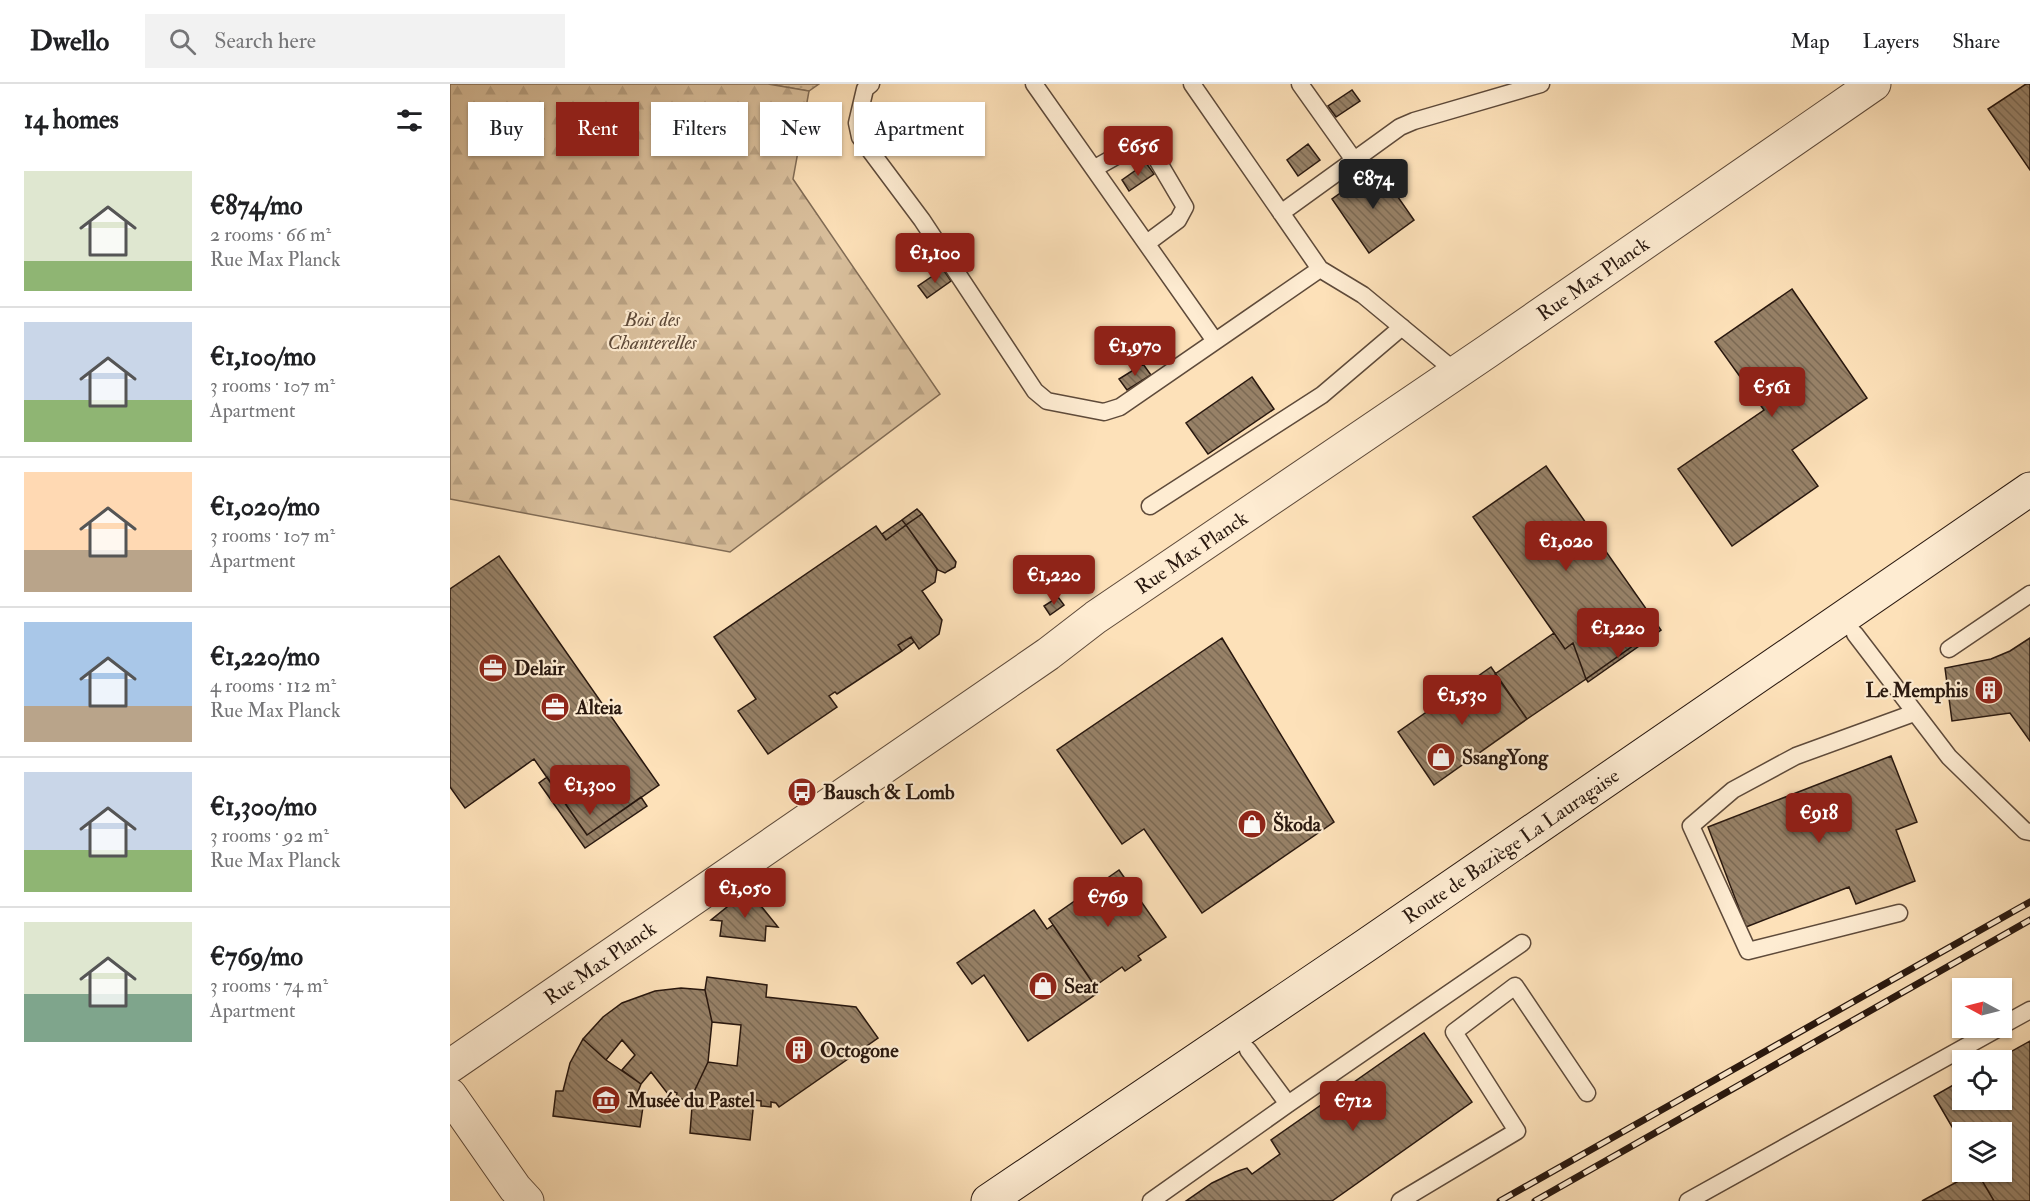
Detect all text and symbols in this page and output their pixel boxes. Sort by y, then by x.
search box [145,14,565,68]
text: Dwello [30,24,109,59]
icon: search [166,25,199,58]
text: Search here [214,27,316,55]
text: Map [1790,28,1830,55]
text: Layers [1863,28,1919,55]
text: Share [1952,28,2000,55]
chip: Buy [468,102,544,156]
chip: Rent [556,102,639,156]
chip: Filters [651,102,748,156]
chip: New [760,102,842,156]
chip: Apartment [854,102,985,156]
text: 14 homes [24,104,119,136]
icon: filters [393,104,426,137]
pin: €656 [1102,126,1174,177]
text: €656 [1118,133,1158,158]
pin: €874 [1337,159,1409,210]
text: €874 [1353,166,1393,191]
text: €874/mo [210,190,303,222]
icon: home [72,195,144,267]
text: 2 rooms · 66 m² [210,222,331,247]
street label: Rue Max Planck [1532,231,1654,326]
pin: €1,100 [886,233,984,284]
text: €1,100 [909,240,961,265]
text: Rue Max Planck [210,247,341,272]
park label: Bois des Chanterelles [607,307,697,355]
pin: €1,970 [1086,326,1184,377]
text: €1,970 [1108,333,1162,358]
text: €1,100/mo [210,341,316,373]
icon: home [72,346,144,418]
pin: €561 [1736,367,1808,418]
text: 3 rooms · 107 m² [210,373,335,398]
text: €561 [1753,374,1791,399]
text: Apartment [210,398,295,423]
text: €1,020/mo [210,491,320,523]
icon: home [72,496,144,568]
street label: Rue Max Planck [1131,505,1253,600]
pin: €1,020 [1517,521,1615,572]
text: 3 rooms · 107 m² [210,523,335,548]
text: €1,020 [1539,528,1593,553]
text: Apartment [210,548,295,573]
pin: €1,220 [1005,555,1103,606]
text: €1,220 [1027,562,1081,587]
pin: €1,220 [1569,608,1667,659]
text: €1,220 [1591,615,1645,640]
text: €1,220/mo [210,641,320,673]
icon: home [72,646,144,718]
office icon: Delair [477,652,509,684]
place label: Delair [514,656,565,681]
text: 4 rooms · 112 m² [210,673,336,698]
building icon: Le Memphis [1973,674,2005,706]
pin: €1,530 [1413,675,1511,726]
place label: Le Memphis [1865,678,1968,704]
text: €1,530 [1437,682,1487,707]
office icon: Alteia [539,691,571,723]
place label: Alteia [575,695,623,720]
text: Rue Max Planck [210,698,341,723]
shop icon: SsangYong [1425,741,1457,773]
place label: SsangYong [1462,745,1549,771]
street label: Route de Baziège La Lauragaise [1398,763,1624,929]
pin: €1,300 [541,765,639,816]
text: €1,300 [564,772,616,797]
bus stop icon: Bausch & Lomb [786,776,818,808]
place label: Bausch & Lomb [823,780,955,805]
text: €1,300/mo [210,791,317,823]
pin: €918 [1783,793,1855,844]
icon: home [72,796,144,868]
text: €918 [1800,800,1838,825]
shop icon: Škoda [1236,808,1268,840]
place label: Škoda [1273,811,1322,837]
text: 3 rooms · 92 m² [210,823,329,848]
text: Rue Max Planck [210,848,341,873]
pin: €1,050 [696,868,794,919]
text: €1,050 [719,875,771,900]
pin: €769 [1072,877,1144,928]
text: €769 [1087,884,1129,909]
street label: Rue Max Planck [539,916,661,1011]
text: €769/mo [210,941,303,973]
icon: home [72,946,144,1018]
shop icon: Seat [1027,970,1059,1002]
text: 3 rooms · 74 m² [210,973,328,998]
place label: Seat [1064,974,1099,999]
north arrow [1952,978,2012,1038]
map controls [1952,978,2012,1182]
text: Apartment [210,998,295,1023]
building icon: Octogone [783,1034,815,1066]
place label: Octogone [820,1038,899,1064]
button: locate [1952,1050,2012,1110]
pin: €712 [1317,1081,1389,1132]
museum icon: Musée du Pastel [590,1084,622,1116]
place label: Musée du Pastel [626,1088,756,1113]
text: €712 [1334,1088,1372,1113]
button: layers [1952,1122,2012,1182]

